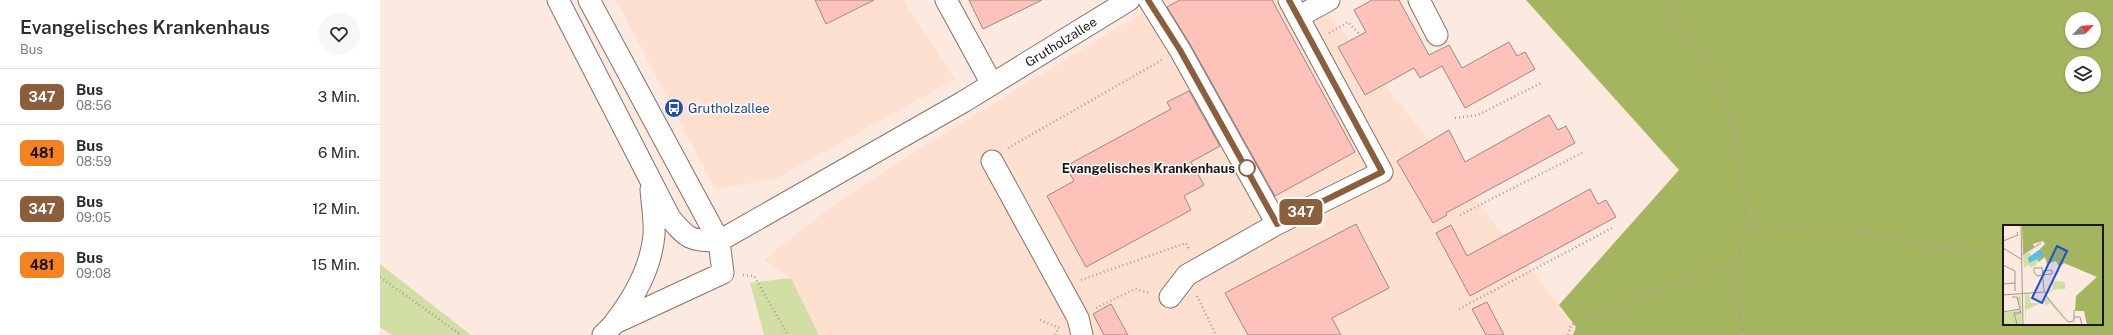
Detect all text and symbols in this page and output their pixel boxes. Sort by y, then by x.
north arrow [2065,12,2101,48]
map controls [2065,12,2101,92]
button: heart [318,13,360,55]
street label: Grutholzallee [1022,14,1100,70]
text: Evangelisches Krankenhaus [20,16,270,38]
text: Bus [20,42,43,57]
button: layers [2065,56,2101,92]
text: Bus [76,81,103,98]
text: 3 Min. [318,88,360,105]
text: 347 [28,89,56,105]
bus stop icon: Grutholzallee [663,97,685,119]
text: 08:56 [76,98,112,113]
place label: Grutholzallee [688,101,770,116]
text: Bus [76,137,103,154]
text: 6 Min. [318,144,360,161]
text: 481 [30,145,54,161]
text: 08:59 [76,154,112,169]
marker: Evangelisches Krankenhaus [1238,159,1256,177]
place label: Evangelisches Krankenhaus [1062,161,1235,176]
text: Bus [76,193,103,210]
line badge: 347 [1278,199,1324,225]
text: 12 Min. [312,200,360,217]
text: 347 [28,201,56,217]
text: 347 [1287,204,1315,220]
text: 09:05 [76,210,111,225]
inset map [2003,225,2103,325]
text: Bus [76,249,103,266]
text: 15 Min. [312,256,360,273]
text: 481 [30,257,54,273]
text: 09:08 [76,266,111,281]

